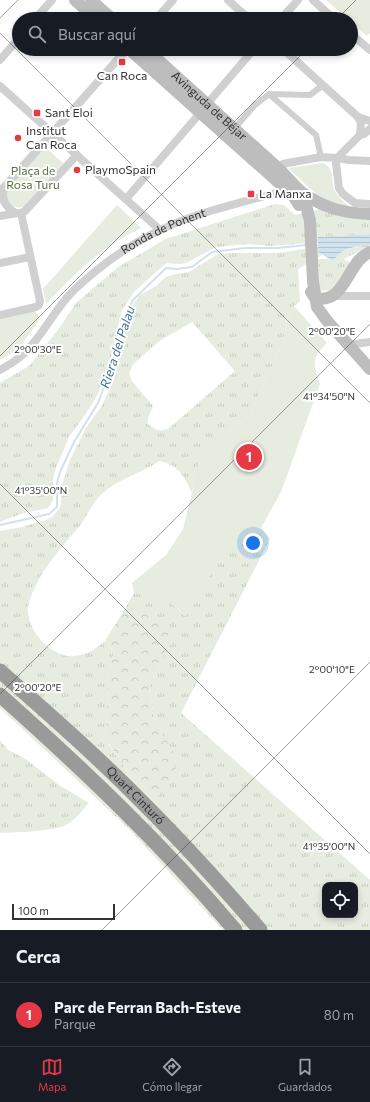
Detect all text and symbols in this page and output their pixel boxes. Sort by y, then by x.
search box [12,12,358,56]
icon: search [26,23,48,45]
text: Buscar aquí [58,25,136,43]
marker: Can Roca [117,57,127,67]
place label: Can Roca [97,68,147,82]
street label: Avinguda de Béjar [169,68,250,143]
place label: Sant Eloi [45,105,93,119]
marker: Sant Eloi [32,108,42,118]
place label: Institut Can Roca [26,123,77,151]
marker: Institut Can Roca [13,133,23,143]
place label: PlaymoSpain [85,162,156,176]
park label: Plaça de Rosa Turu [6,163,60,191]
marker: PlaymoSpain [72,165,82,175]
place label: La Manxa [259,186,312,200]
marker: La Manxa [246,189,256,199]
street label: Ronda de Ponent [118,205,207,257]
water label: Riera del Palau [96,304,138,390]
text: 2°00'20"E [308,325,356,337]
text: 2°00'30"E [14,343,62,355]
text: 41°34'50"N [303,390,355,402]
pin: 1 [236,442,262,472]
text: 41°35'00"N [15,484,67,496]
your location [243,533,263,553]
text: 2°00'10"E [309,663,355,675]
text: 2°00'20"E [14,681,62,693]
street label: Quart Cinturó [104,763,168,827]
text: 41°35'00"N [303,840,355,852]
map controls [322,882,358,918]
button: locate [322,882,358,918]
scale bar [12,902,115,921]
text: 100 m [18,904,49,917]
text: Cerca [16,946,61,967]
text: Parc de Ferran Bach-Esteve [54,998,241,1016]
text: 1 [26,1007,32,1023]
text: 80 m [324,1007,354,1023]
text: Parque [54,1016,96,1032]
tab: Mapa [38,1056,66,1093]
tab: Cómo llegar [142,1056,202,1093]
tab: Guardados [278,1056,332,1093]

